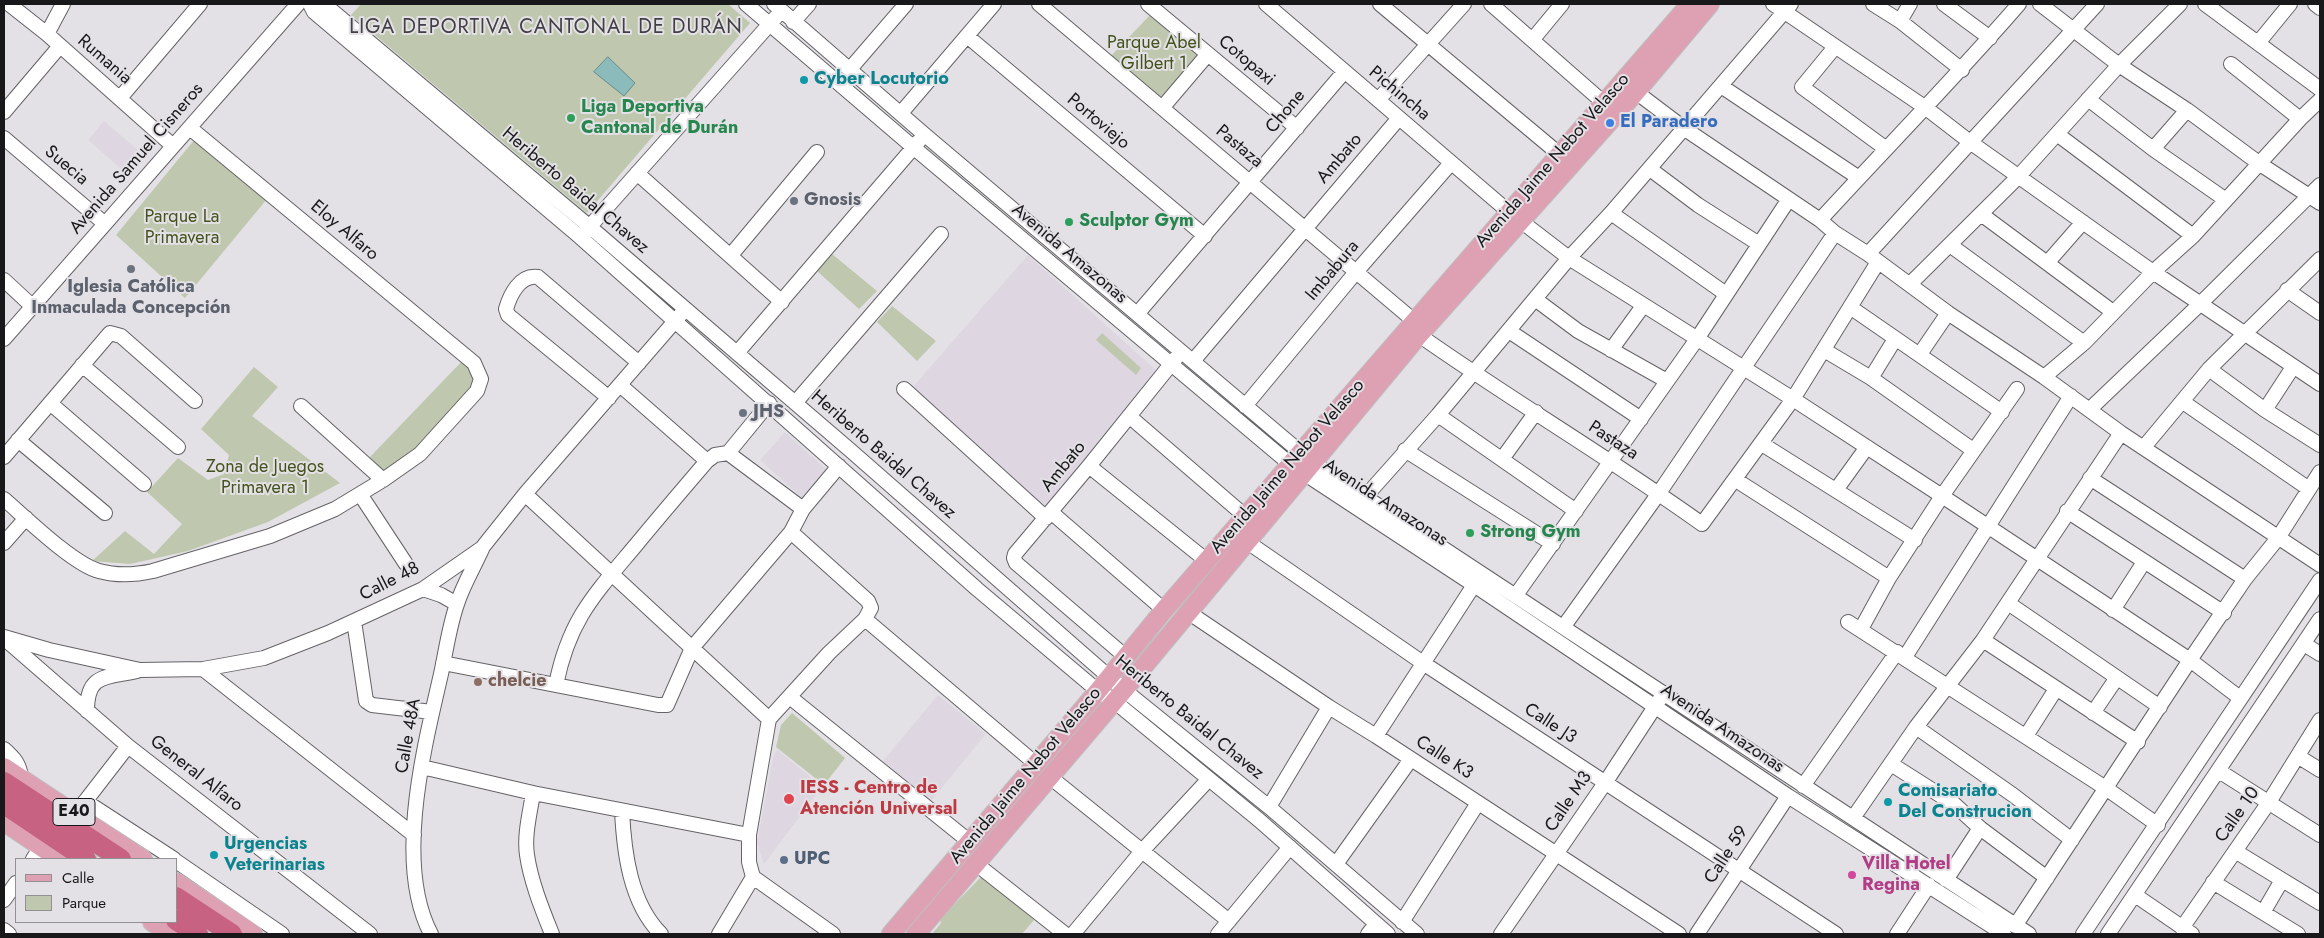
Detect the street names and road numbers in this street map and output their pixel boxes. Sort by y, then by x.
street label: Rumania [72,31,136,89]
street label: Cotopaxi [1213,31,1279,91]
street label: Pichincha [1364,62,1434,126]
street label: Avenida Jaime Nebot Velasco [1471,69,1635,253]
street label: Avenida Samuel Cisneros [65,79,209,239]
street label: Chone [1262,86,1310,138]
street label: Portoviejo [1062,89,1134,155]
street label: Pastaza [1211,121,1267,173]
street label: Heriberto Baidal Chavez [497,123,653,259]
street label: Ambato [1313,129,1367,189]
street label: Suecia [40,141,92,191]
street label: Eloy Alfaro [305,196,383,266]
street label: Avenida Amazonas [1007,199,1131,309]
street label: Imbabura [1302,237,1364,305]
street label: Avenida Jaime Nebot Velasco [1206,375,1370,559]
street label: Heriberto Baidal Chavez [806,386,960,524]
street label: Pastaza [1584,417,1642,465]
street label: Ambato [1037,437,1091,497]
street label: Avenida Amazonas [1319,455,1451,551]
street label: Calle 48 [356,558,424,606]
street label: Heriberto Baidal Chavez [1110,651,1268,785]
street label: Avenida Amazonas [1656,680,1788,778]
street label: Avenida Jaime Nebot Velasco [946,683,1106,869]
street label: Calle 48A [392,697,426,775]
street label: Calle J3 [1520,699,1580,749]
street label: General Alfaro [145,731,247,817]
street label: Calle K3 [1411,732,1477,784]
street label: Calle M3 [1541,768,1597,836]
street label: Calle 10 [2211,783,2265,847]
road number: E40 [53,799,95,826]
street label: Calle 59 [1700,822,1754,888]

